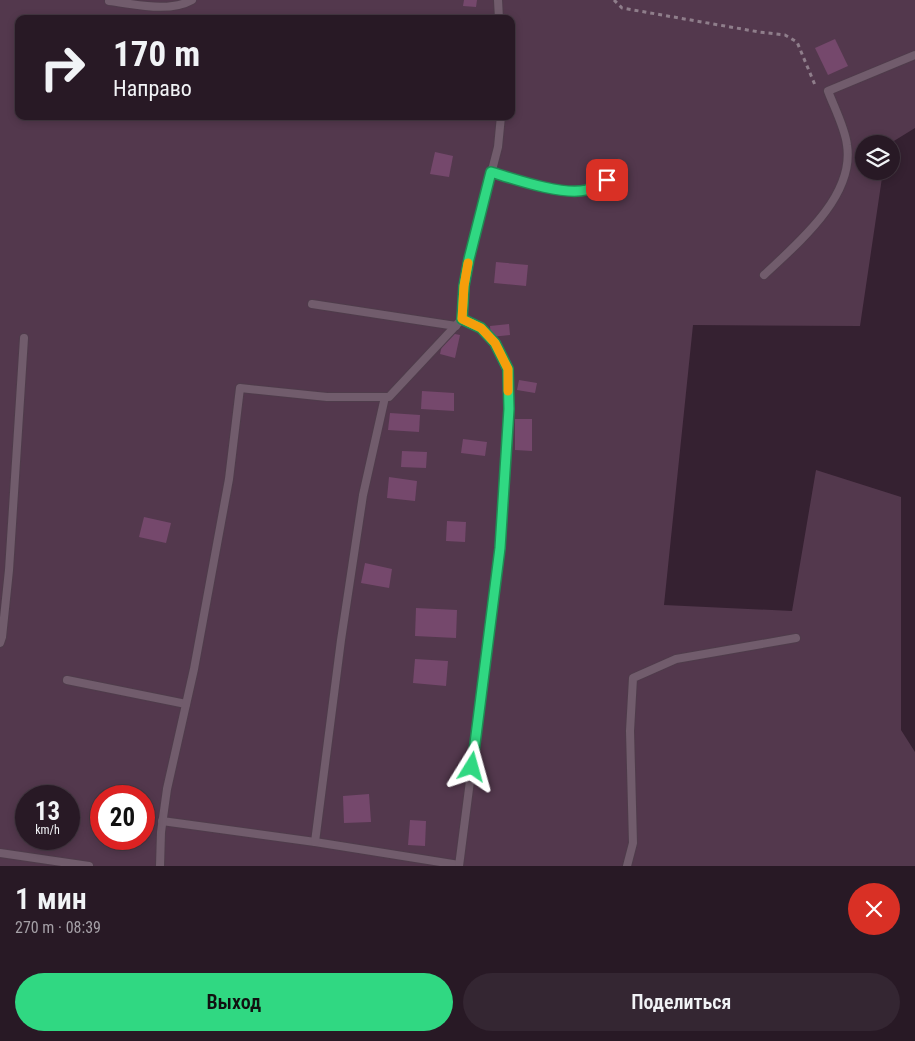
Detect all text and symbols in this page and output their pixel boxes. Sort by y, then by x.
text: 170 m [113,34,200,75]
icon: right [30,35,95,100]
text: Направо [113,76,192,101]
map controls [855,135,900,180]
button: layers [855,135,900,180]
pin [586,159,628,201]
icon: arrive [593,166,621,194]
position arrow [445,740,497,792]
speed limit sign: 20 [90,785,155,850]
text: 13 [35,797,60,826]
text: km/h [35,823,60,837]
text: 1 мин [15,881,87,916]
button: close [848,883,900,935]
text: 270 m · 08:39 [15,918,101,937]
button: Выход [15,973,453,1031]
button: Поделиться [463,973,900,1031]

